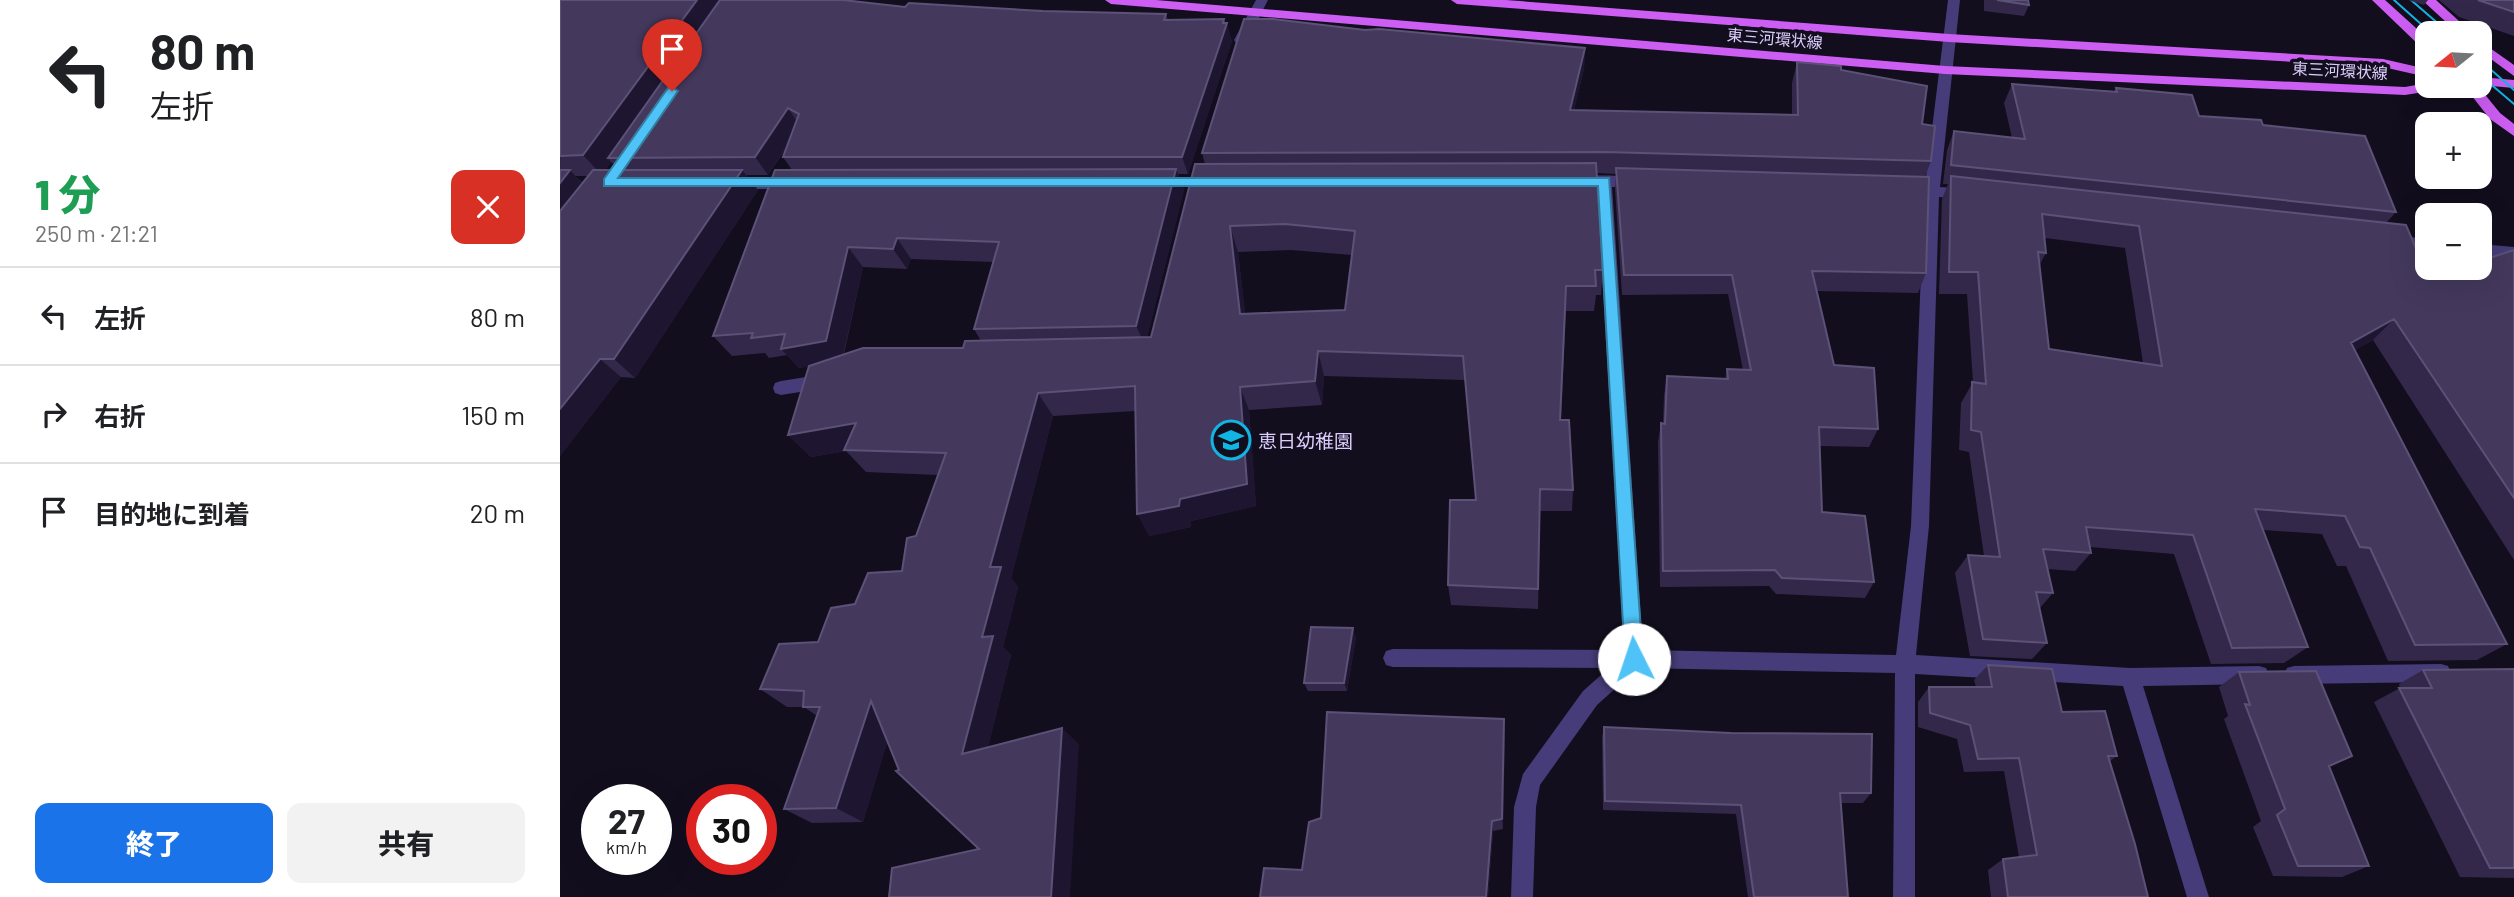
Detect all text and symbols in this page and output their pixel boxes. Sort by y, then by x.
pin [642,19,702,91]
text: 80 m [150,21,255,80]
north arrow [2415,21,2492,98]
map controls [2415,21,2492,280]
street label: 東三河環状線 [1726,24,1824,52]
icon: left [35,28,126,119]
icon: arrive [653,30,691,68]
street label: 東三河環状線 [2292,58,2388,82]
text: 左折 [150,86,214,124]
button: + [2415,112,2492,189]
text: 1 分 [35,168,100,218]
button: close [451,170,525,244]
button: − [2415,203,2492,280]
text: 250 m · 21:21 [35,219,158,247]
icon: left [35,297,73,335]
text: 80 m [470,301,525,332]
text: 左折 [94,302,146,333]
icon: right [35,395,73,433]
text: 150 m [461,399,525,430]
text: 右折 [94,400,146,431]
school or university icon: 恵日幼稚園 [1210,419,1252,461]
place label: 恵日幼稚園 [1258,429,1353,452]
icon: arrive [35,493,73,531]
text: 20 m [470,497,525,528]
text: 目的地に到着 [94,498,250,529]
position arrow [1597,622,1671,696]
speed limit sign: 30 [686,784,777,875]
text: 27 [608,799,645,841]
button: 終了 [35,803,273,883]
button: 共有 [287,803,525,883]
text: km/h [606,836,647,858]

